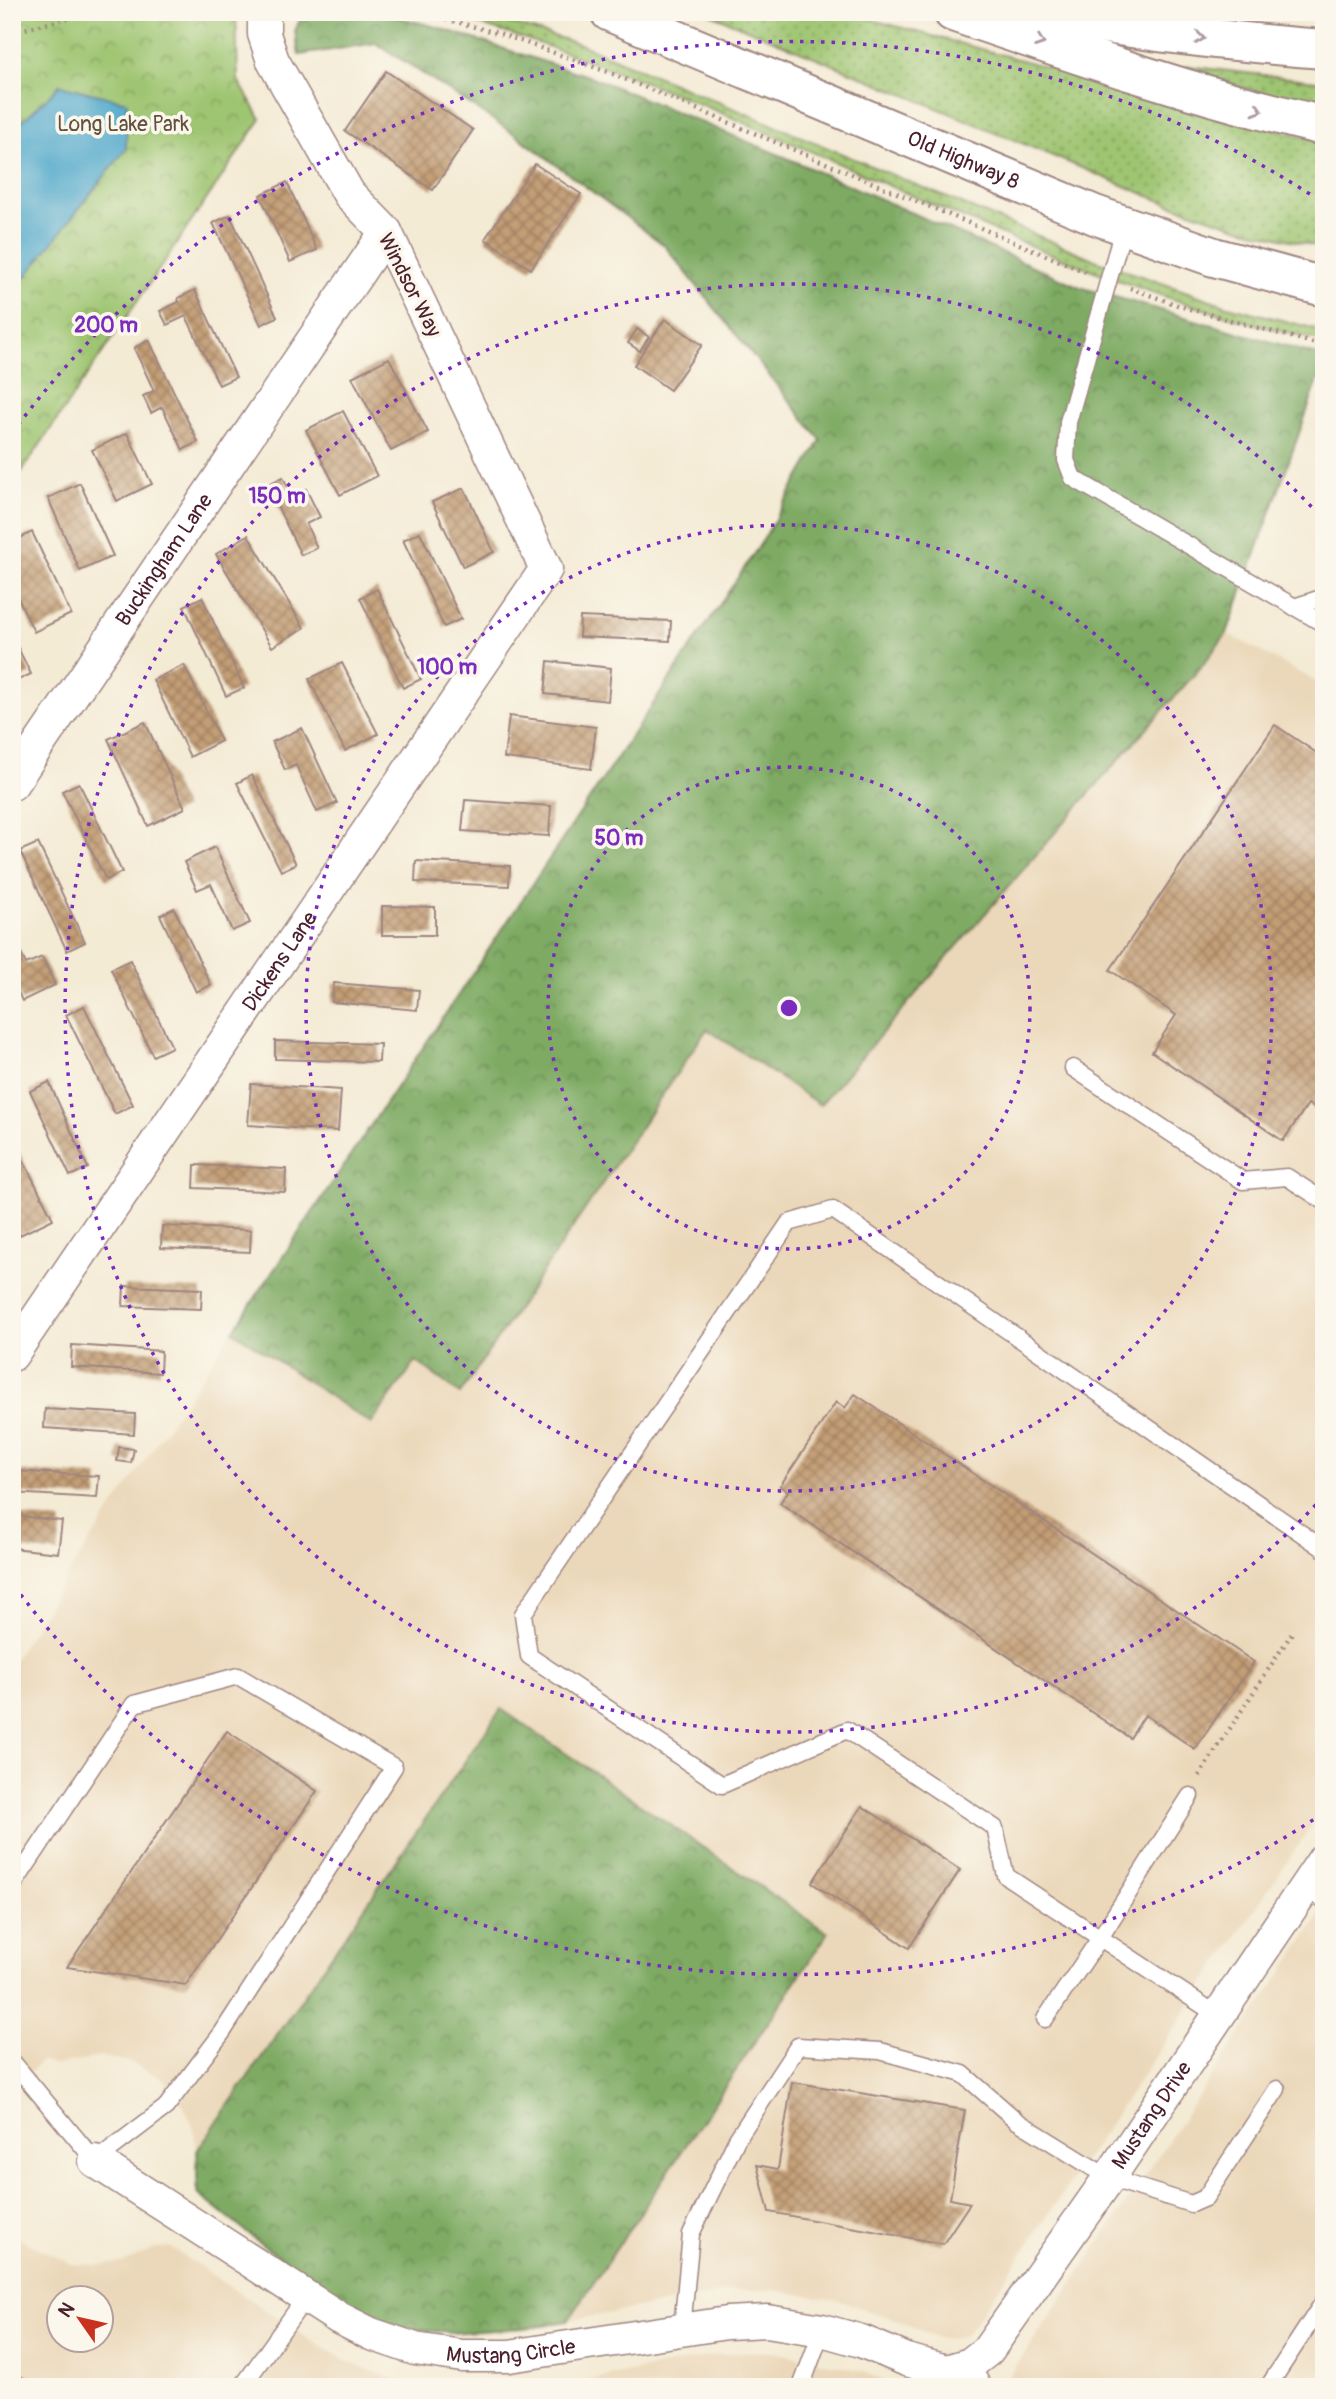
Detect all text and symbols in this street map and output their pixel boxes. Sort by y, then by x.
one-way arrow [1194,30,1206,45]
one-way arrow [1034,34,1046,48]
one-way arrow [1251,101,1263,116]
park label: Long Lake Park [57,111,189,138]
street label: Old Highway 8 [903,125,1023,196]
street label: Windsor Way [372,229,447,342]
text: 200 m [74,312,138,339]
text: 150 m [248,483,306,510]
street label: Buckingham Lane [110,488,219,631]
text: 100 m [417,654,477,681]
text: 50 m [595,825,644,852]
street label: Dickens Lane [236,906,324,1017]
centre of rings [777,996,801,1020]
street label: Mustang Drive [1106,2056,1198,2175]
north arrow [46,2284,116,2354]
text: N [53,2298,80,2322]
street label: Mustang Circle [444,2333,578,2370]

